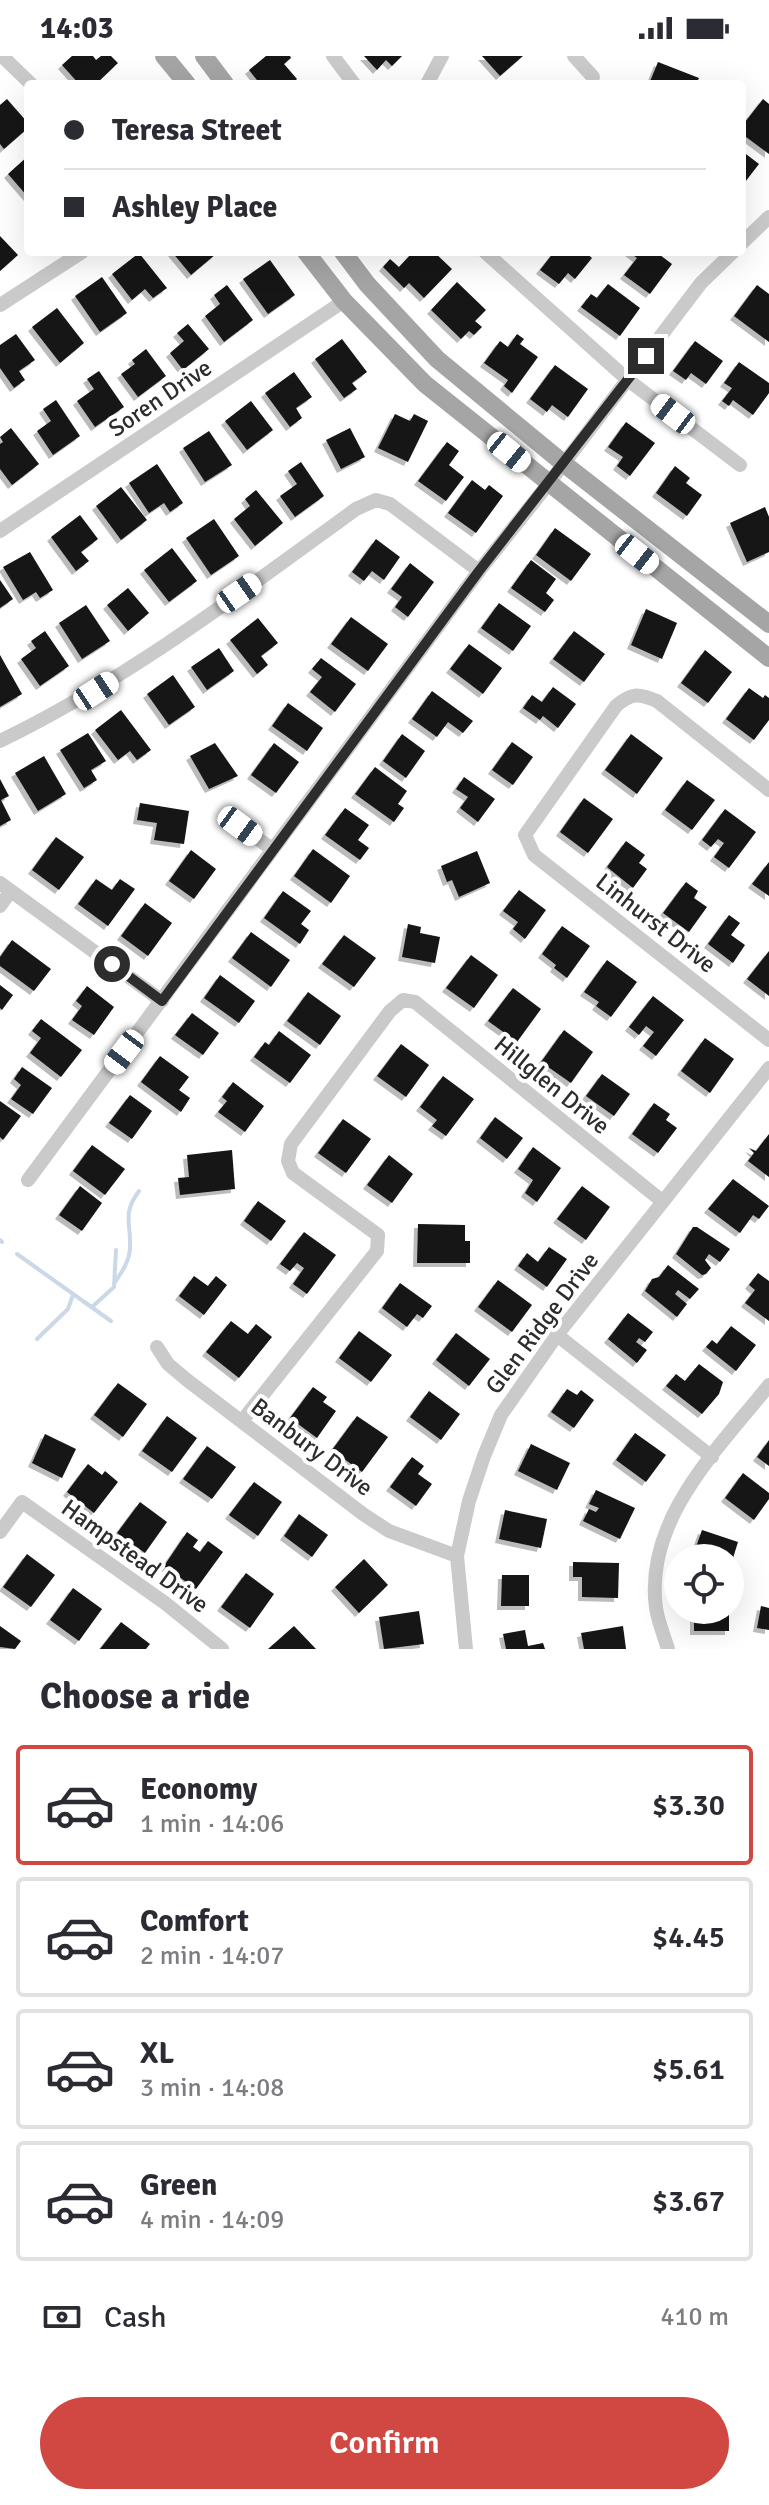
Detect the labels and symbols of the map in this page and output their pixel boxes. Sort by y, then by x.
route end [628,338,664,374]
street label: Soren Drive [103,352,217,444]
car [647,390,699,438]
car [483,428,535,476]
car [611,530,663,578]
car [212,569,266,617]
car [69,668,123,714]
car [214,802,266,850]
street label: Linhurst Drive [590,867,722,979]
route start [94,946,130,982]
car [100,1026,148,1078]
street label: Hillglen Drive [488,1029,616,1141]
street label: Glen Ridge Drive [479,1246,605,1400]
street label: Banbury Drive [245,1391,379,1503]
street label: Hampstead Drive [56,1493,214,1619]

